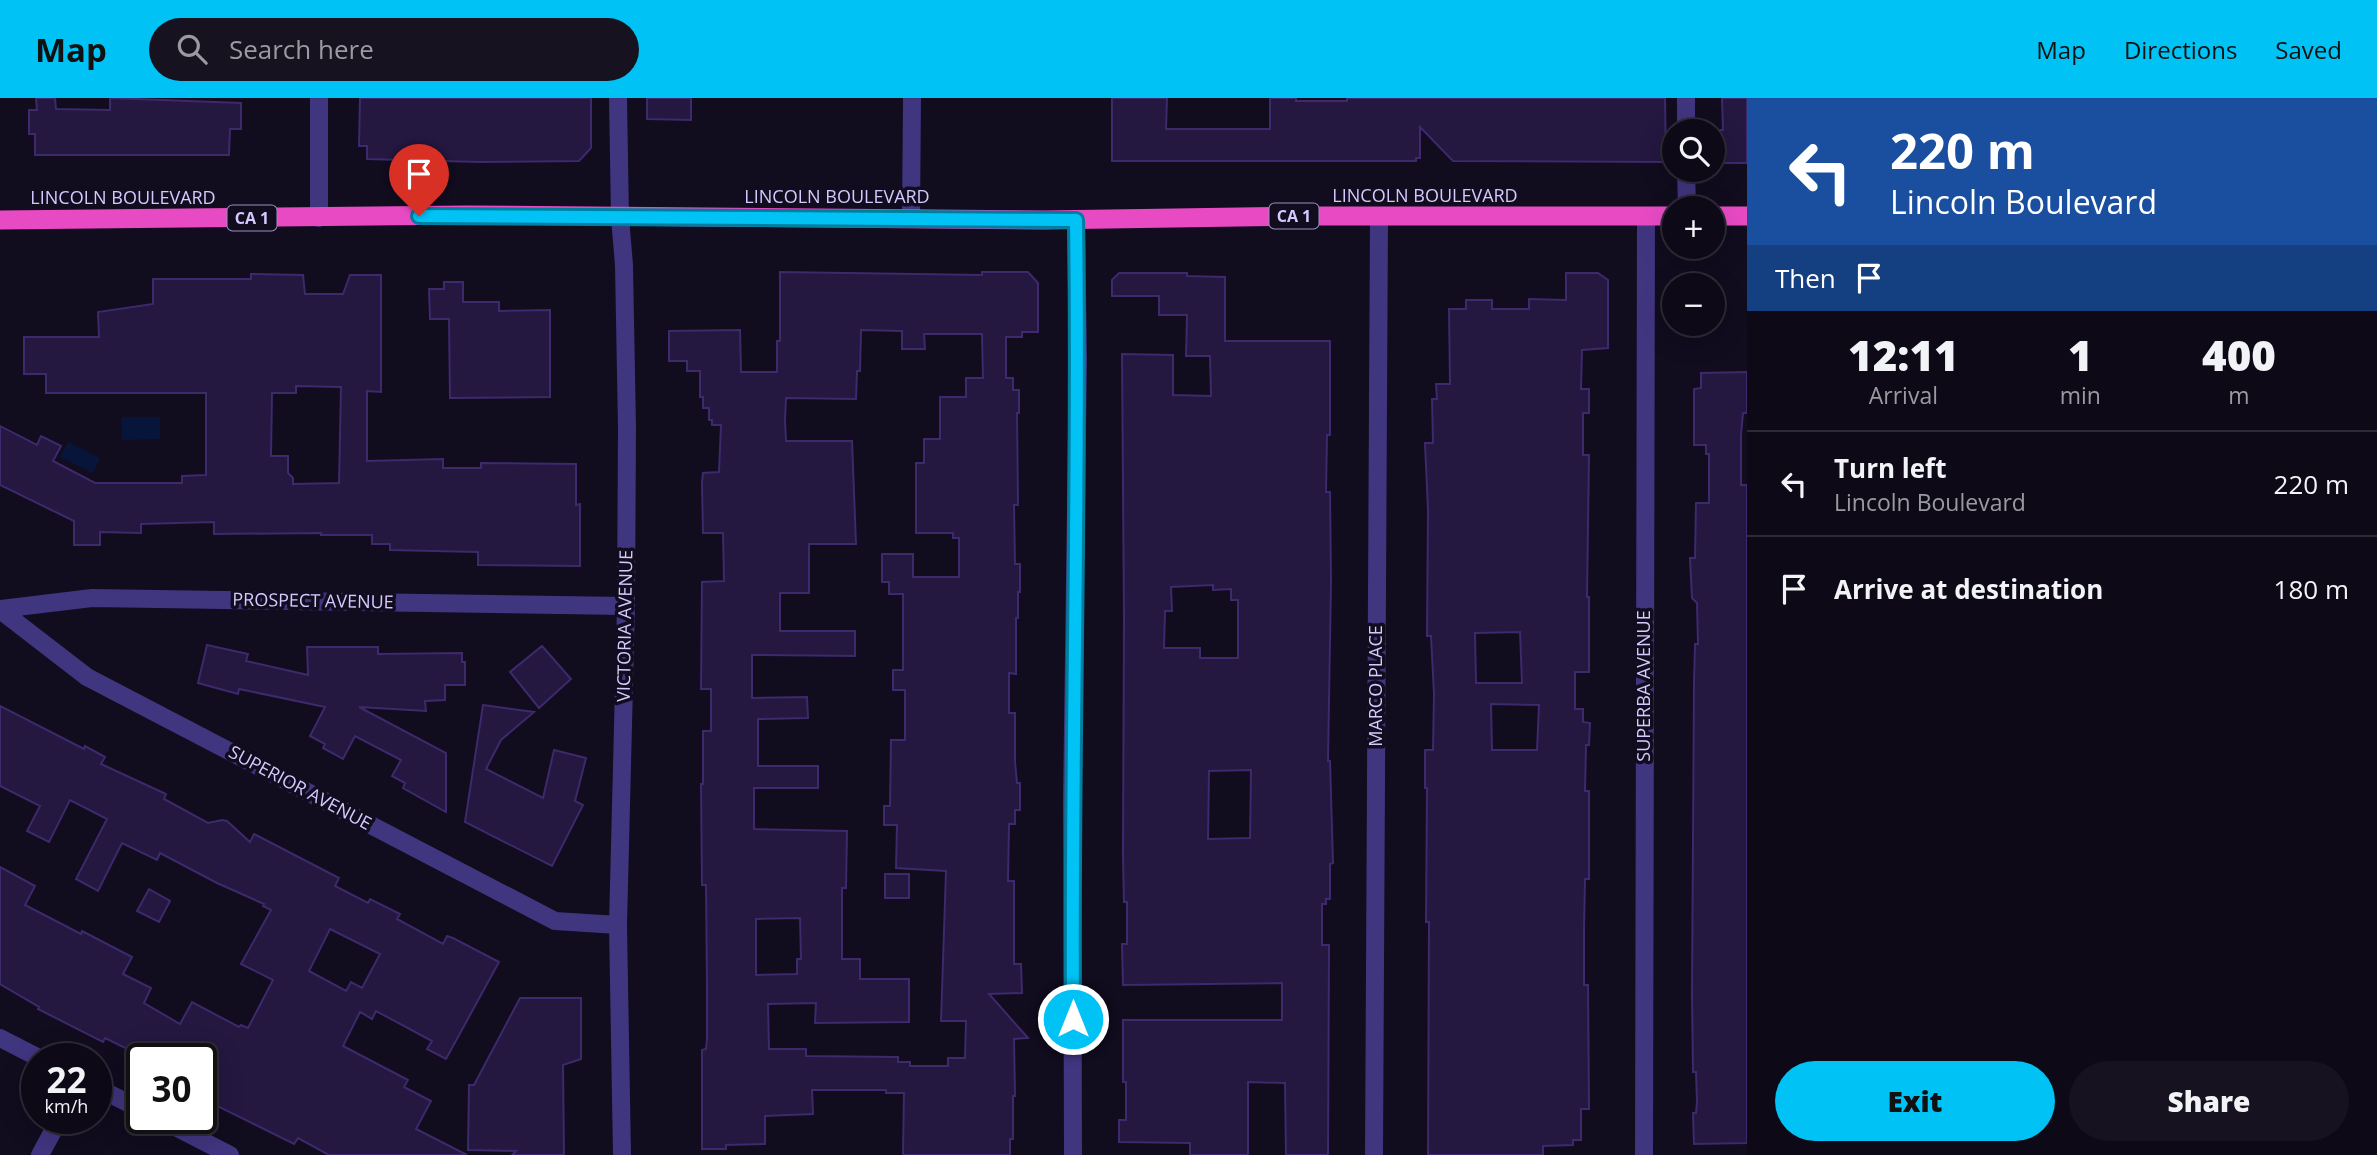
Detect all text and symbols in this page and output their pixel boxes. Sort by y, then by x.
search box [149,18,639,81]
text: Map [35,27,107,72]
icon: search [173,30,211,68]
text: Search here [229,31,374,67]
text: Map [2036,33,2086,66]
text: Directions [2124,33,2237,66]
text: Saved [2275,33,2342,66]
text: 220 m [1890,117,2035,183]
map controls [1662,119,1725,336]
button: search [1662,119,1725,182]
icon: left [1775,126,1866,217]
pin [389,144,449,216]
icon: arrive [400,155,438,193]
text: Lincoln Boulevard [1890,180,2157,223]
street label: LINCOLN BOULEVARD [1332,183,1518,207]
street label: LINCOLN BOULEVARD [744,184,930,208]
street label: LINCOLN BOULEVARD [30,185,216,209]
button: + [1662,196,1725,259]
road number: CA 1 [1270,204,1318,228]
road number: CA 1 [228,206,276,230]
icon: arrive [1850,259,1888,297]
text: Then [1775,260,1836,296]
button: − [1662,273,1725,336]
text: 12:11 [1848,326,1959,383]
text: 1 [2068,326,2093,383]
text: 400 [2202,326,2276,383]
text: Arrival [1869,379,1938,411]
text: min [2060,379,2101,411]
text: m [2228,379,2250,411]
text: Turn left [1834,450,1946,486]
icon: left [1775,465,1813,503]
text: 220 m [2274,466,2349,502]
text: Lincoln Boulevard [1834,486,2026,518]
street label: VICTORIA AVENUE [611,550,637,702]
icon: arrive [1775,570,1813,608]
text: Arrive at destination [1834,571,2103,607]
text: 180 m [2274,571,2349,607]
street label: PROSPECT AVENUE [232,587,394,613]
street label: SUPERBA AVENUE [1631,610,1655,762]
street label: MARCO PLACE [1363,625,1387,747]
street label: SUPERIOR AVENUE [225,739,376,835]
position arrow [1036,982,1110,1056]
speed limit sign: 30 [126,1043,217,1134]
text: 22 [46,1056,87,1103]
button: Exit [1775,1061,2055,1141]
button: Share [2069,1061,2349,1141]
text: km/h [45,1094,88,1118]

